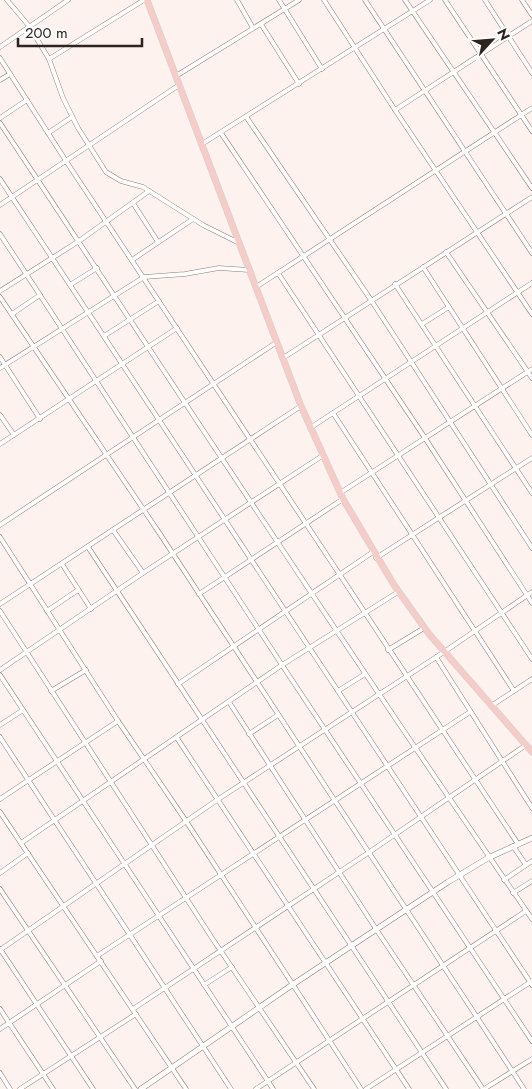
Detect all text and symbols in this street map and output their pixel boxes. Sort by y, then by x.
scale bar [18,15,141,47]
north arrow [467,15,517,65]
text: 200 m [25,22,68,44]
text: N [492,25,515,44]

